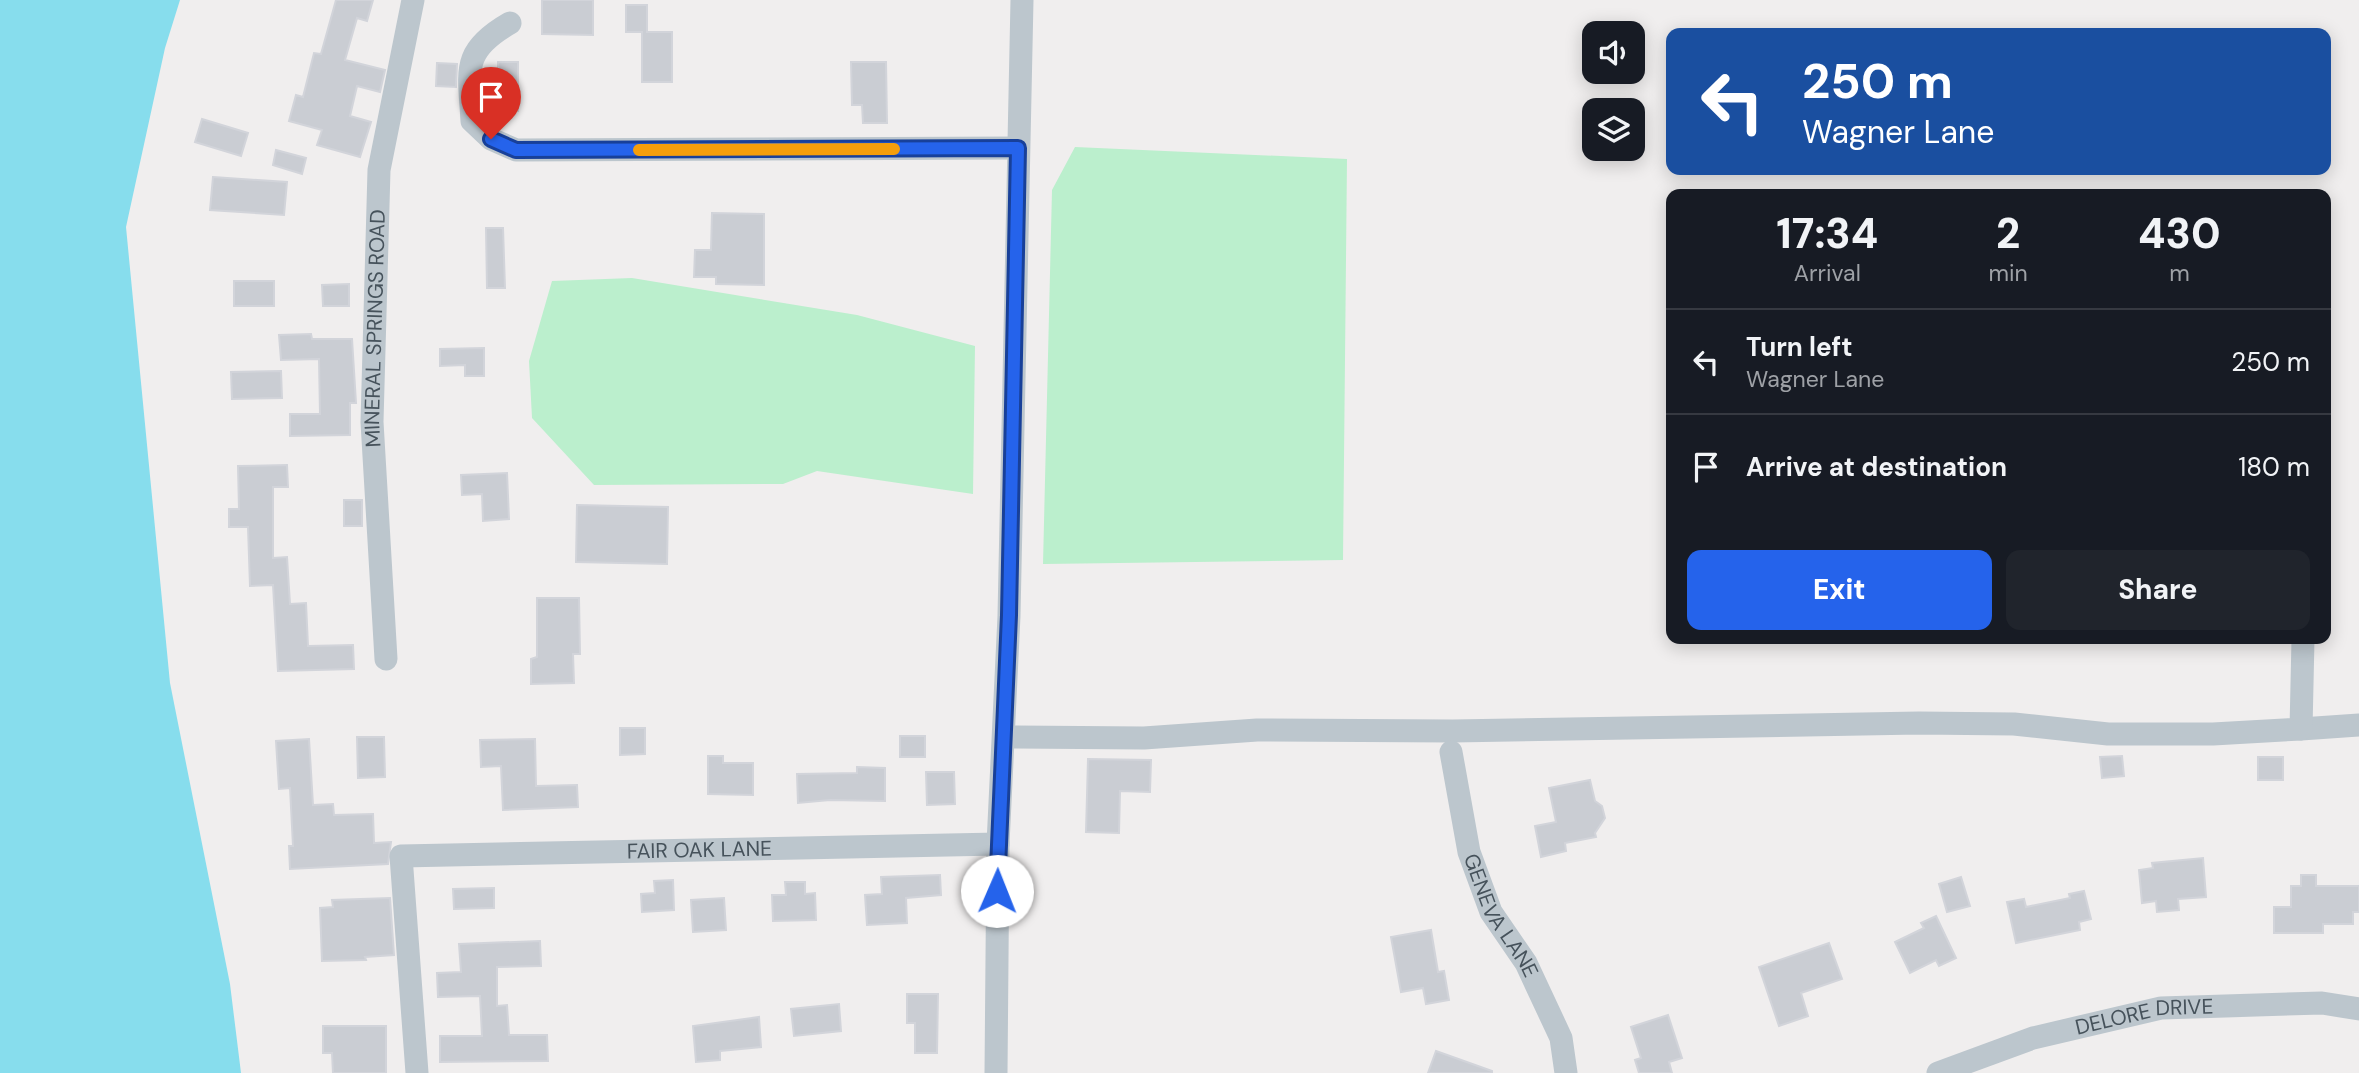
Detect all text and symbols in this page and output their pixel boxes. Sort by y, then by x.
map controls [1582,21,1645,161]
button: sound [1582,21,1645,84]
text: 250 m [1802,49,1953,113]
icon: left [1687,56,1778,147]
pin [461,67,521,139]
icon: arrive [472,78,510,116]
button: layers [1582,98,1645,161]
text: Wagner Lane [1802,111,1994,153]
text: 17:34 [1776,206,1878,261]
text: 2 [1996,206,2020,261]
text: 430 [2138,206,2221,261]
street label: MINERAL SPRINGS ROAD [358,209,392,448]
text: Arrival [1794,258,1861,288]
text: min [1989,258,2028,288]
text: m [2169,258,2190,288]
text: Turn left [1746,330,1853,364]
icon: left [1687,343,1725,381]
text: 250 m [2231,345,2310,379]
text: Wagner Lane [1746,364,1884,394]
icon: arrive [1687,448,1725,486]
text: Arrive at destination [1746,450,2007,484]
text: 180 m [2238,450,2310,484]
button: Exit [1687,550,1992,630]
button: Share [2006,550,2310,630]
street label: FAIR OAK LANE [627,835,772,865]
street label: GENEVA LANE [1457,850,1545,982]
position arrow [960,854,1034,928]
street label: DELORE DRIVE [2072,992,2214,1042]

